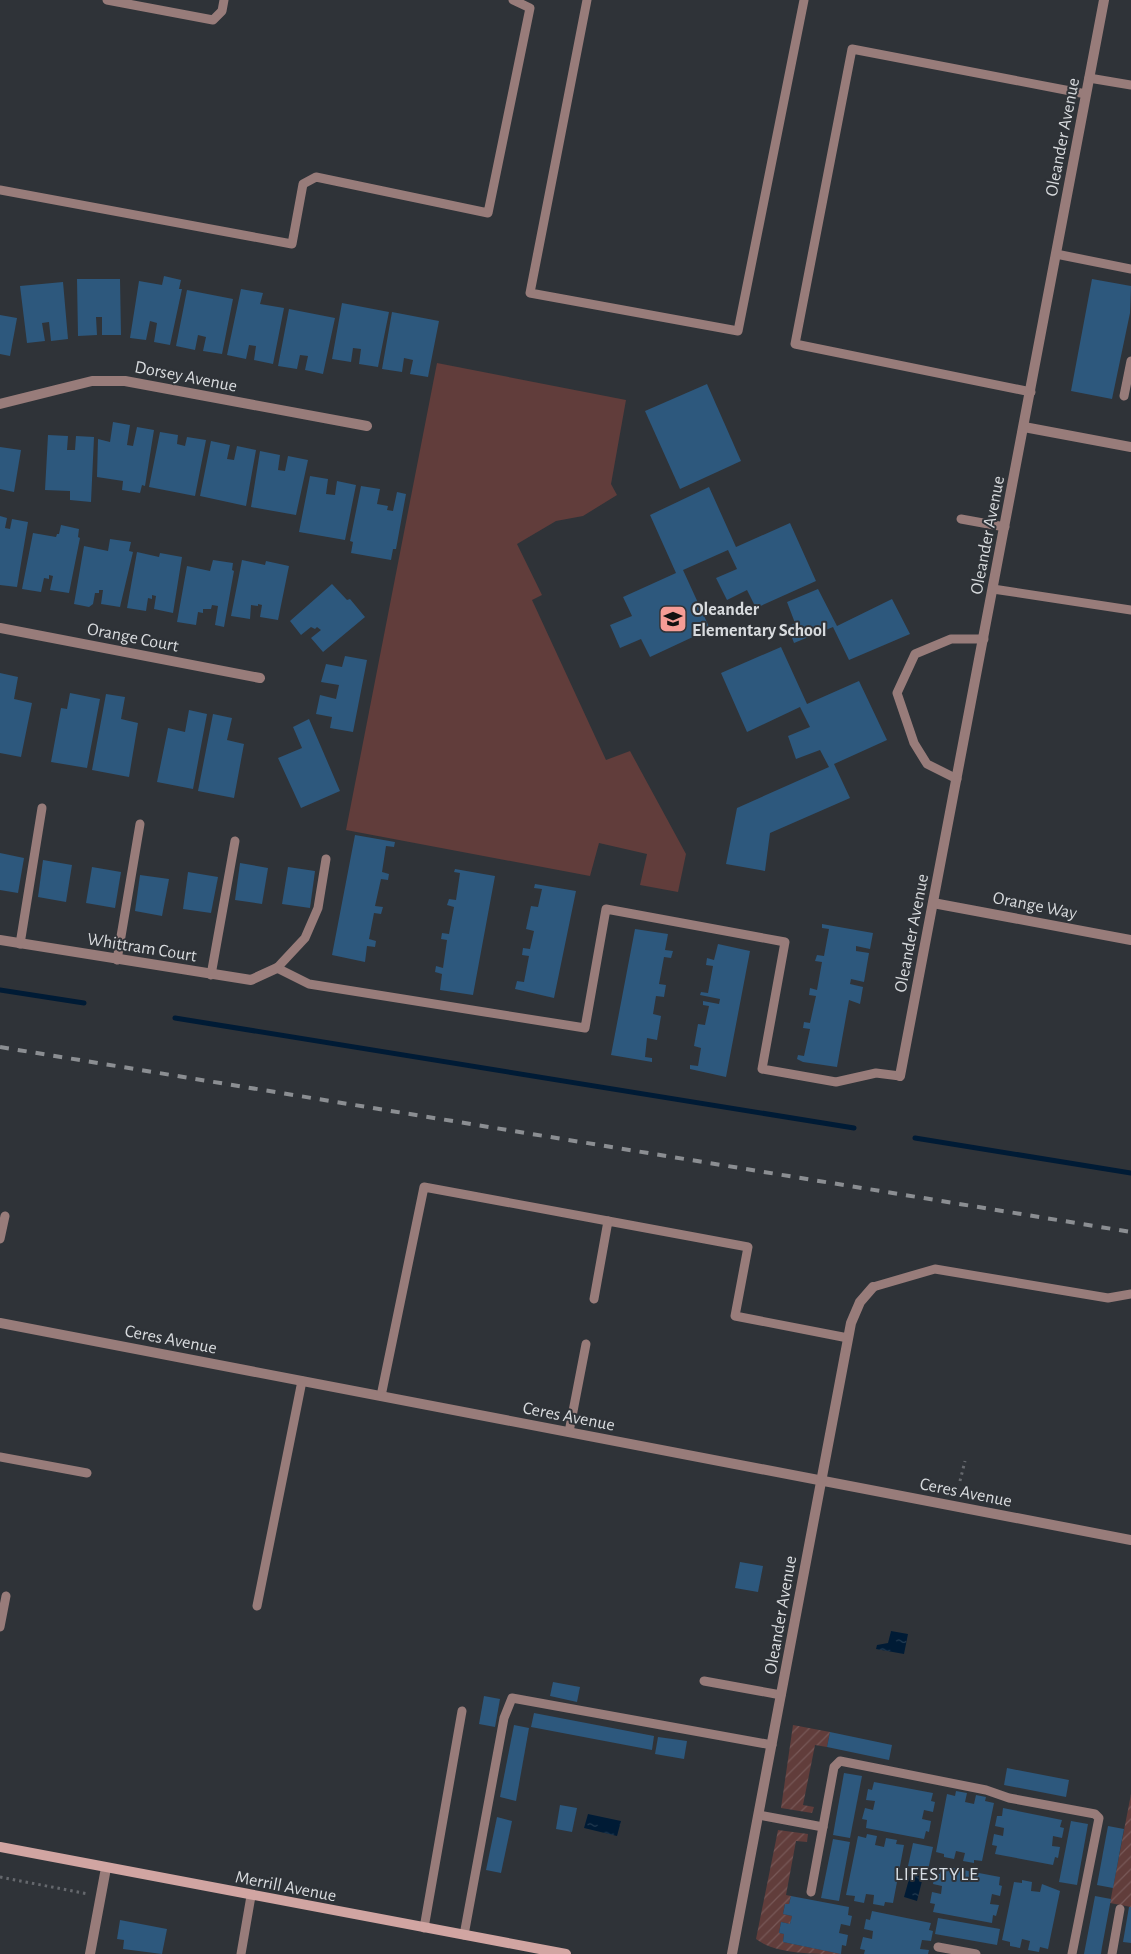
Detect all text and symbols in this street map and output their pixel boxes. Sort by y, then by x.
street label: Oleander Avenue [1043,76,1083,198]
street label: Dorsey Avenue [133,358,239,396]
street label: Oleander Avenue [968,474,1008,596]
place label: Oleander Elementary School [692,601,827,640]
school or university icon: Oleander Elementary School [658,604,688,634]
street label: Orange Court [85,620,180,656]
street label: Oleander Avenue [892,872,932,994]
street label: Orange Way [991,889,1079,923]
street label: Whittram Court [86,930,198,966]
street label: Ceres Avenue [123,1322,218,1358]
street label: Ceres Avenue [521,1399,616,1435]
street label: Ceres Avenue [918,1475,1013,1511]
street label: Oleander Avenue [762,1554,800,1676]
district label: LIFESTYLE [895,1865,979,1884]
street label: Merrill Avenue [234,1868,338,1906]

